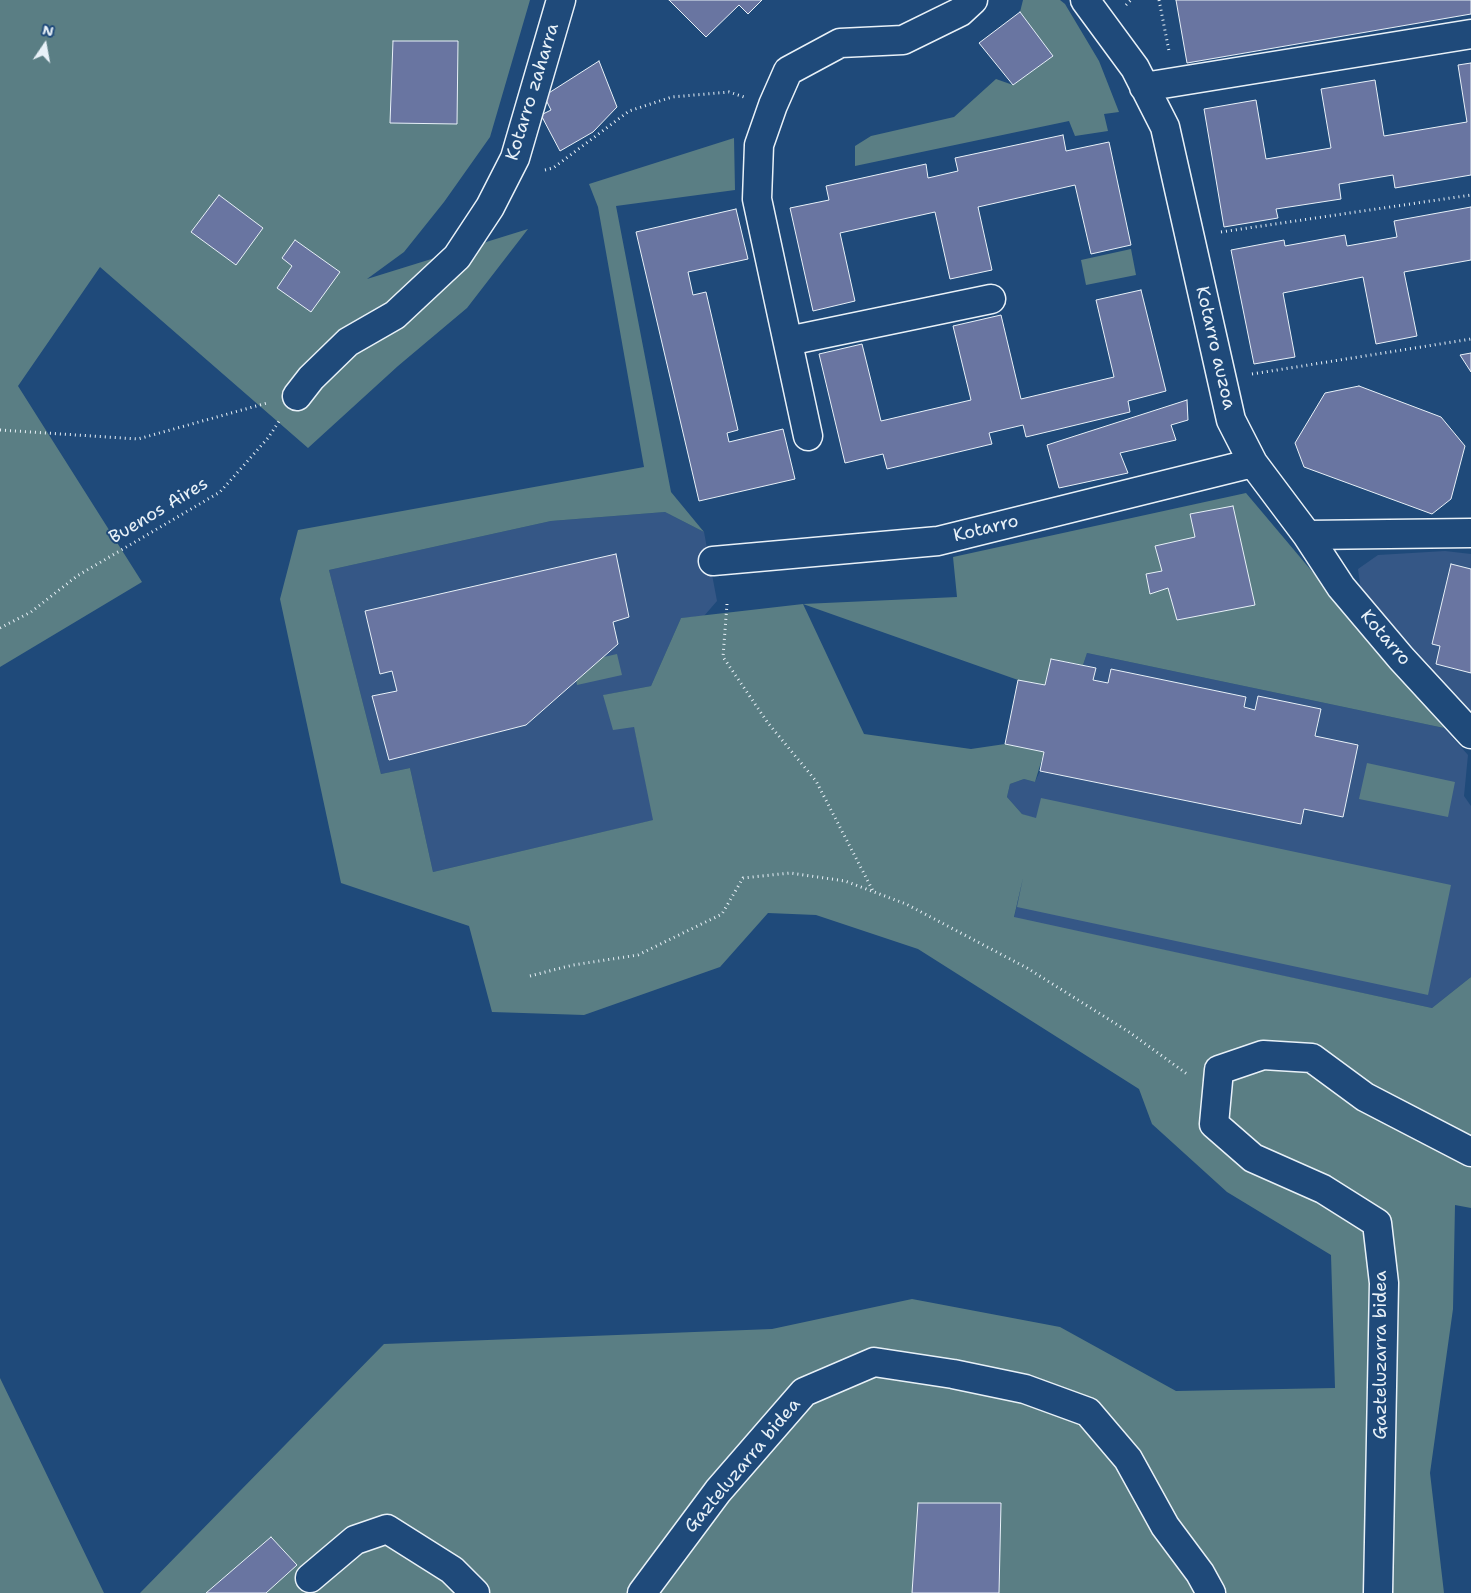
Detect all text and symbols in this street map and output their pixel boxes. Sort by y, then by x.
north arrow [20,20,70,70]
text: N [41,20,55,40]
street label: Kotarro zaharra [502,21,564,163]
street label: Kotarro auzoa [1190,284,1240,412]
street label: Buenos Aires [106,473,212,549]
street label: Kotarro [951,510,1021,548]
street label: Kotarro [1355,606,1415,670]
street label: Gazteluzarra bidea [1370,1270,1392,1440]
street label: Gazteluzarra bidea [680,1394,806,1538]

